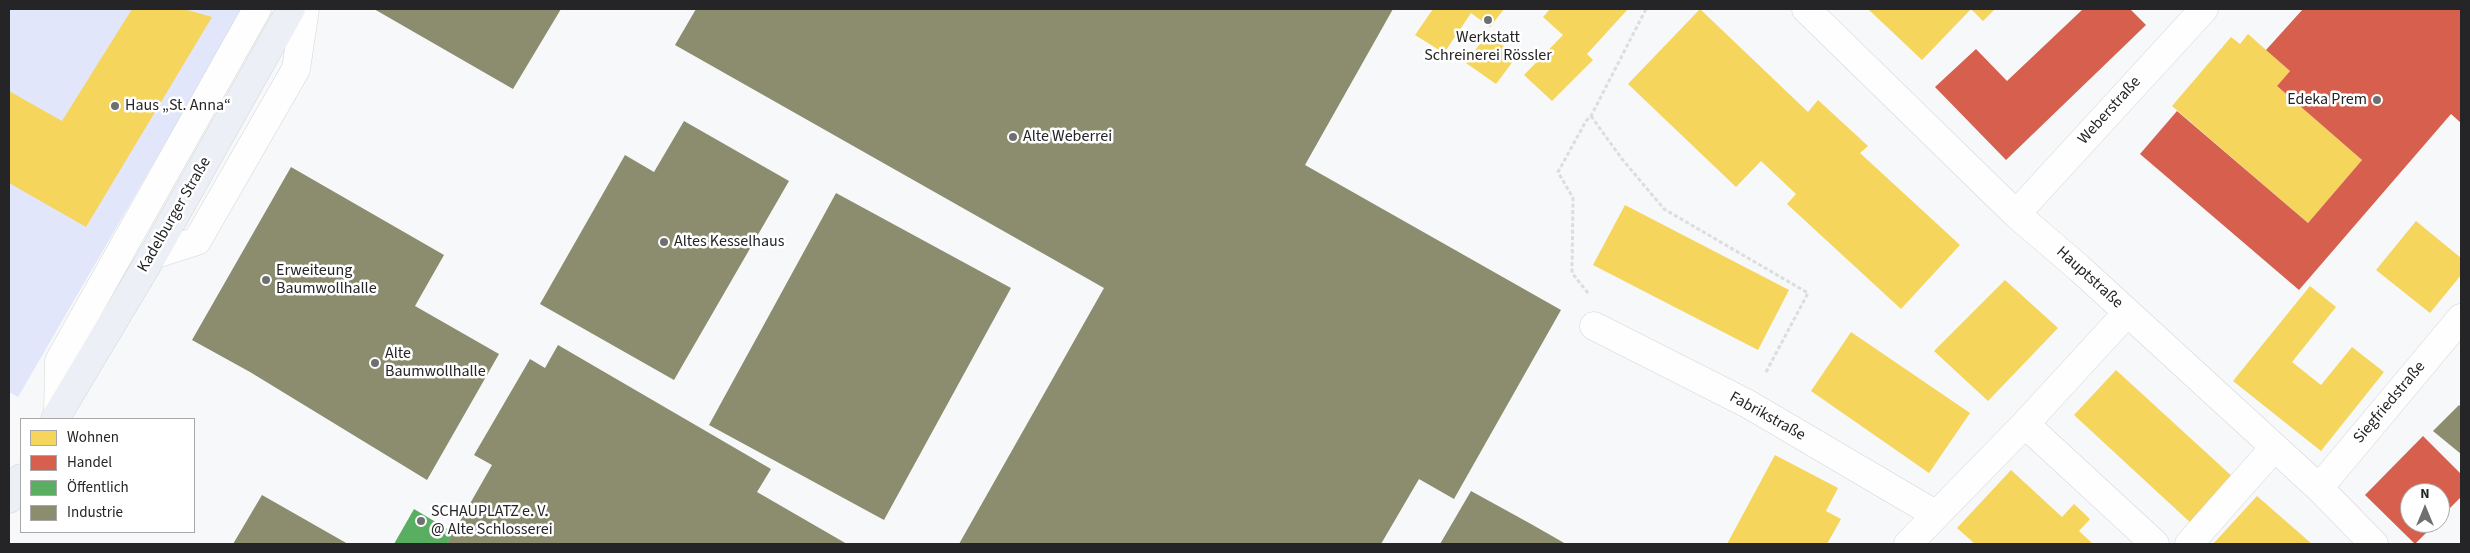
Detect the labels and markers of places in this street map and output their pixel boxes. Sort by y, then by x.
marker: Werkstatt Schreinerei Rössler [1482,14,1494,26]
place label: Werkstatt Schreinerei Rössler [1424,28,1552,66]
place label: Edeka Prem [2287,90,2367,110]
marker: Edeka Prem [2371,94,2383,106]
place label: Haus „St. Anna“ [125,96,231,116]
marker: Haus „St. Anna“ [109,100,121,112]
place label: Alte Weberrei [1023,127,1112,147]
marker: Alte Weberrei [1007,131,1019,143]
place label: Altes Kesselhaus [674,232,784,252]
marker: Altes Kesselhaus [658,236,670,248]
place label: Erweiteung Baumwollhalle [276,261,377,299]
marker: Erweiteung Baumwollhalle [260,274,272,286]
place label: Alte Baumwollhalle [385,344,486,382]
marker: Alte Baumwollhalle [369,357,381,369]
place label: SCHAUPLATZ e. V. @ Alte Schlosserei [431,502,553,540]
marker: SCHAUPLATZ e. V. @ Alte Schlosserei [415,515,427,527]

